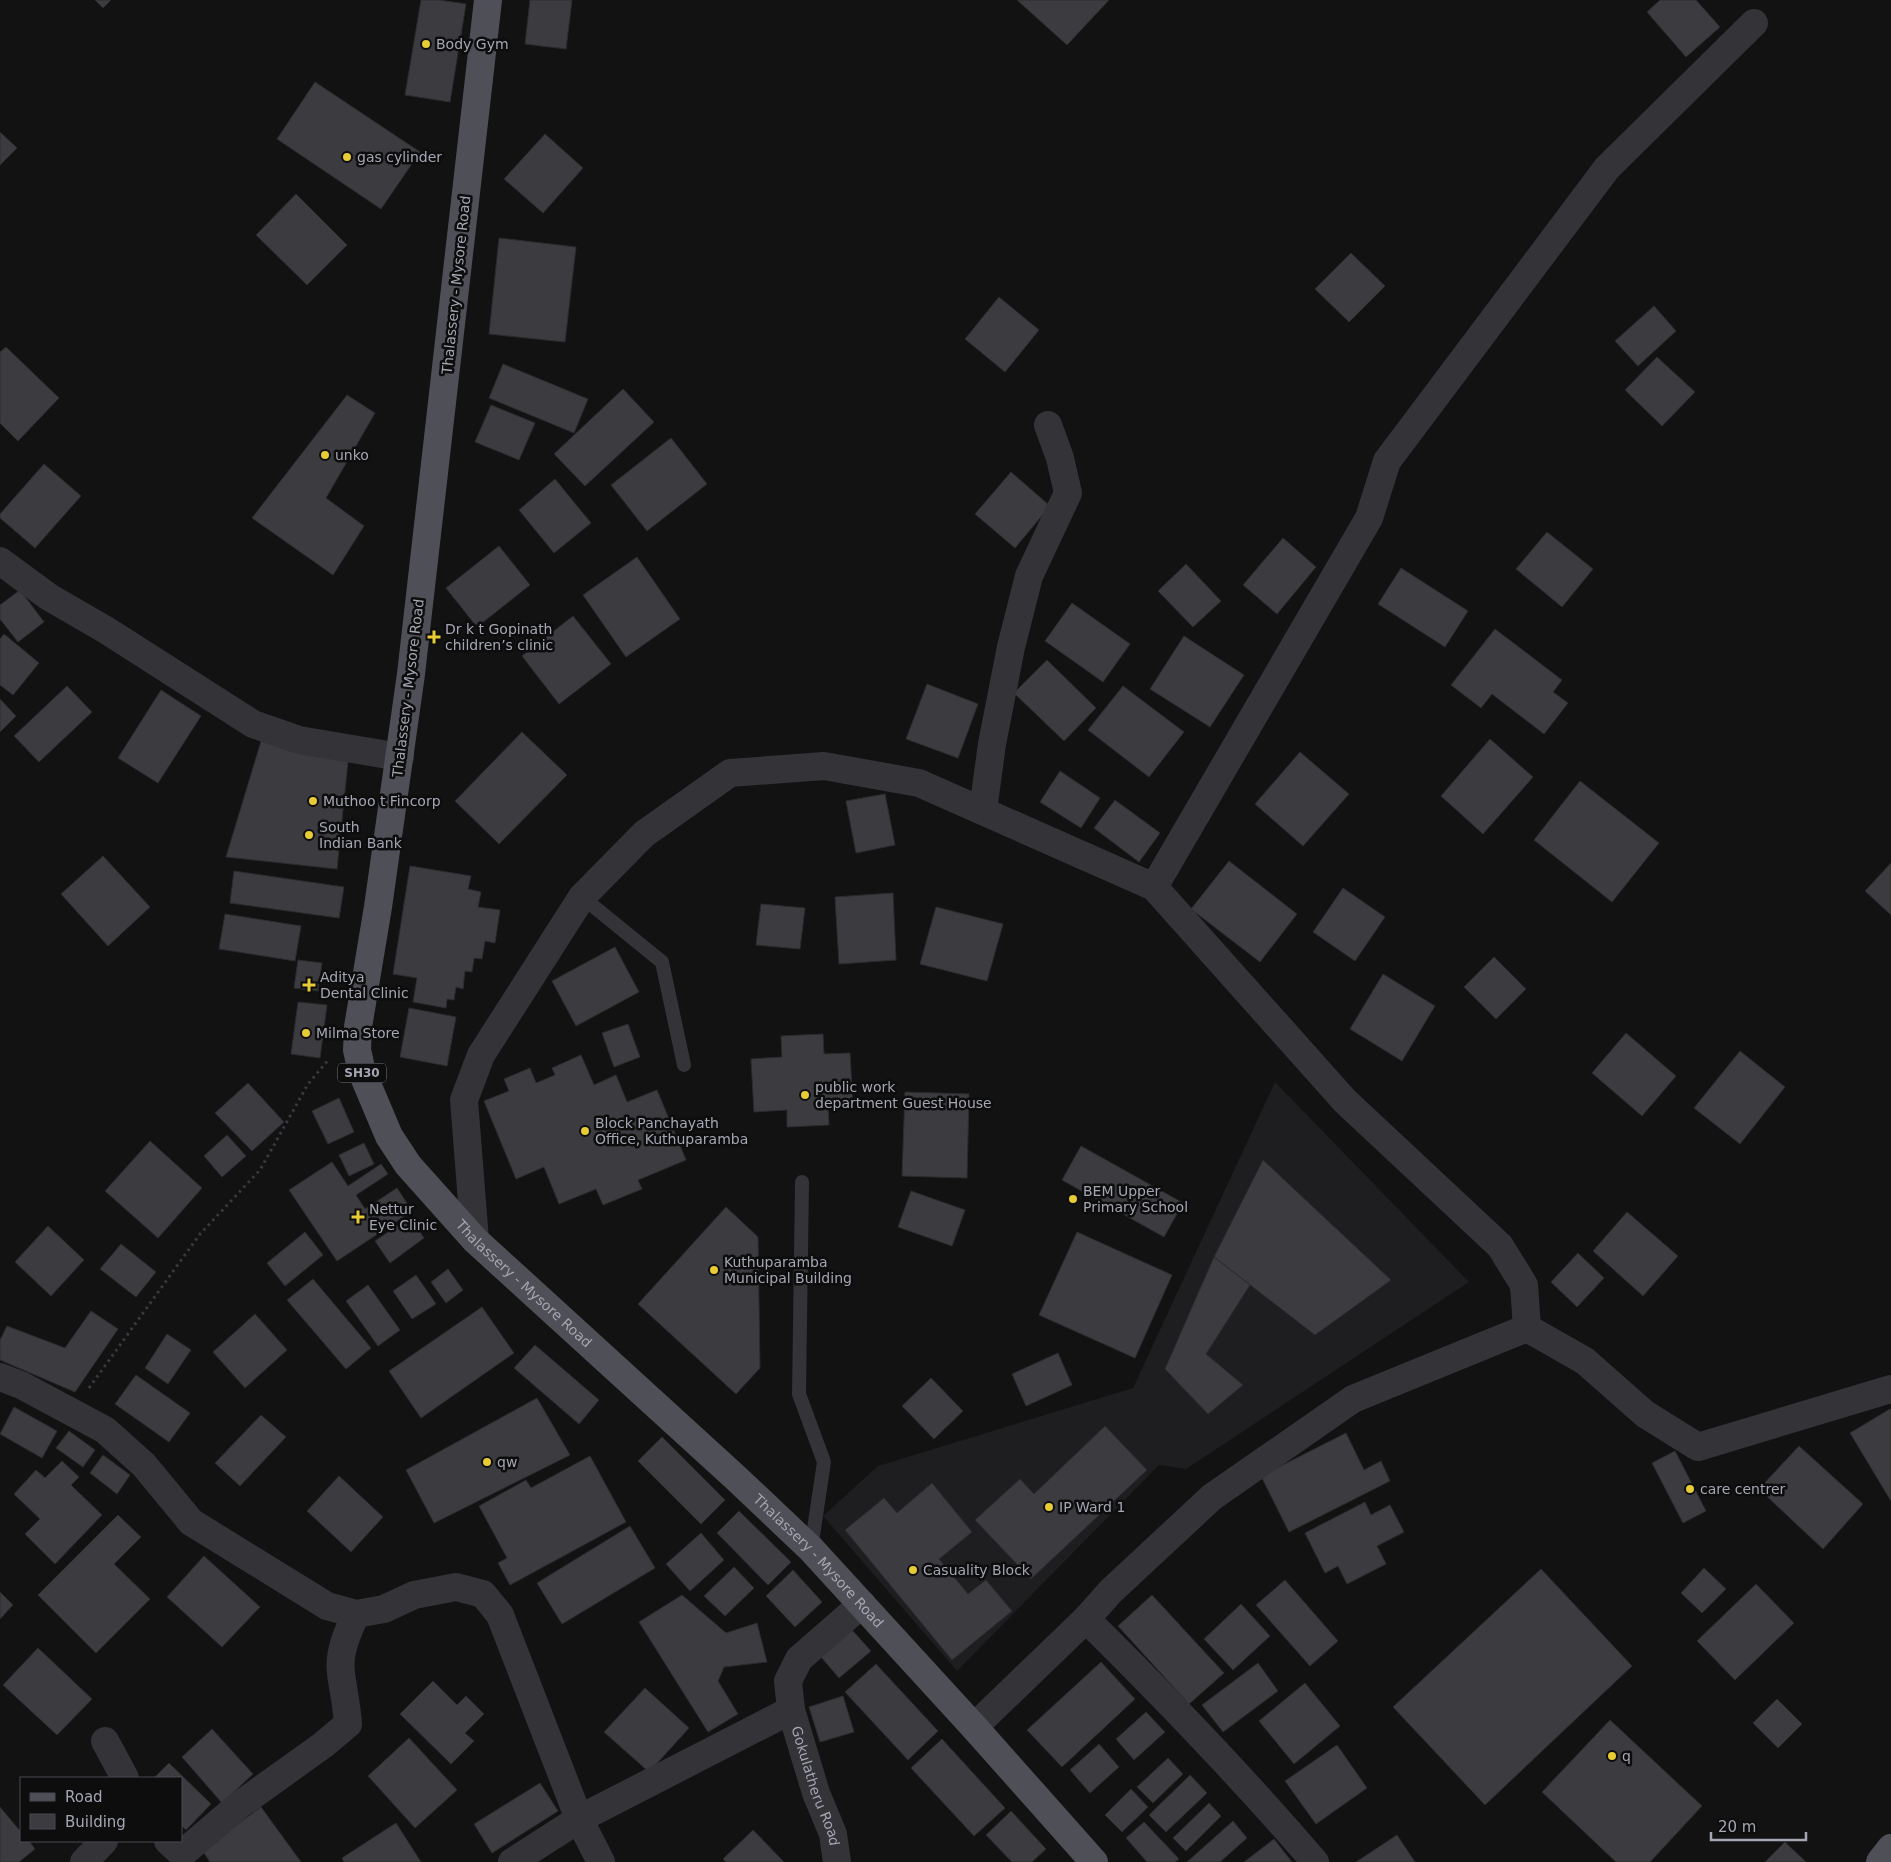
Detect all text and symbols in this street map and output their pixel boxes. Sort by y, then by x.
place label: Body Gym [436,36,509,52]
marker: Body Gym [420,38,432,50]
place label: gas cylinder [357,149,442,165]
marker: gas cylinder [341,151,353,163]
street label: Thalassery - Mysore Road [439,195,473,376]
place label: unko [335,447,369,463]
marker: unko [319,449,331,461]
street label: Thalassery - Mysore Road [389,598,427,779]
place label: Dr k t Gopinath children’s clinic [445,621,553,653]
marker: Dr k t Gopinath children’s clinic [427,630,441,644]
place label: Muthoo t Fincorp [323,793,441,809]
marker: Muthoo t Fincorp [307,795,319,807]
place label: South Indian Bank [319,819,403,851]
marker: South Indian Bank [303,829,315,841]
place label: Aditya Dental Clinic [320,969,409,1001]
marker: Aditya Dental Clinic [302,978,316,992]
place label: Milma Store [316,1025,400,1041]
marker: Milma Store [300,1027,312,1039]
road number: SH30 [338,1064,386,1082]
place label: public work department Guest House [815,1079,992,1111]
marker: public work department Guest House [799,1089,811,1101]
place label: Block Panchayath Office, Kuthuparamba [595,1115,748,1147]
marker: Block Panchayath Office, Kuthuparamba [579,1125,591,1137]
place label: BEM Upper Primary School [1083,1183,1188,1215]
marker: BEM Upper Primary School [1067,1193,1079,1205]
place label: Nettur Eye Clinic [369,1201,437,1233]
marker: Nettur Eye Clinic [351,1210,365,1224]
street label: Thalassery - Mysore Road [452,1216,595,1350]
place label: Kuthuparamba Municipal Building [724,1254,852,1286]
marker: Kuthuparamba Municipal Building [708,1264,720,1276]
place label: qw [497,1454,517,1470]
marker: qw [481,1456,493,1468]
place label: care centrer [1700,1481,1786,1497]
marker: care centrer [1684,1483,1696,1495]
street label: Thalassery - Mysore Road [750,1490,887,1631]
place label: IP Ward 1 [1059,1499,1125,1515]
marker: IP Ward 1 [1043,1501,1055,1513]
place label: Casuality Block [923,1562,1031,1578]
marker: Casuality Block [907,1564,919,1576]
street label: Gokulatheru Road [788,1724,843,1847]
place label: q [1622,1748,1631,1764]
marker: q [1606,1750,1618,1762]
legend [20,1777,182,1842]
text: Road [65,1788,103,1806]
scale bar [1711,1810,1806,1842]
text: Building [65,1813,126,1831]
text: 20 m [1718,1818,1756,1836]

